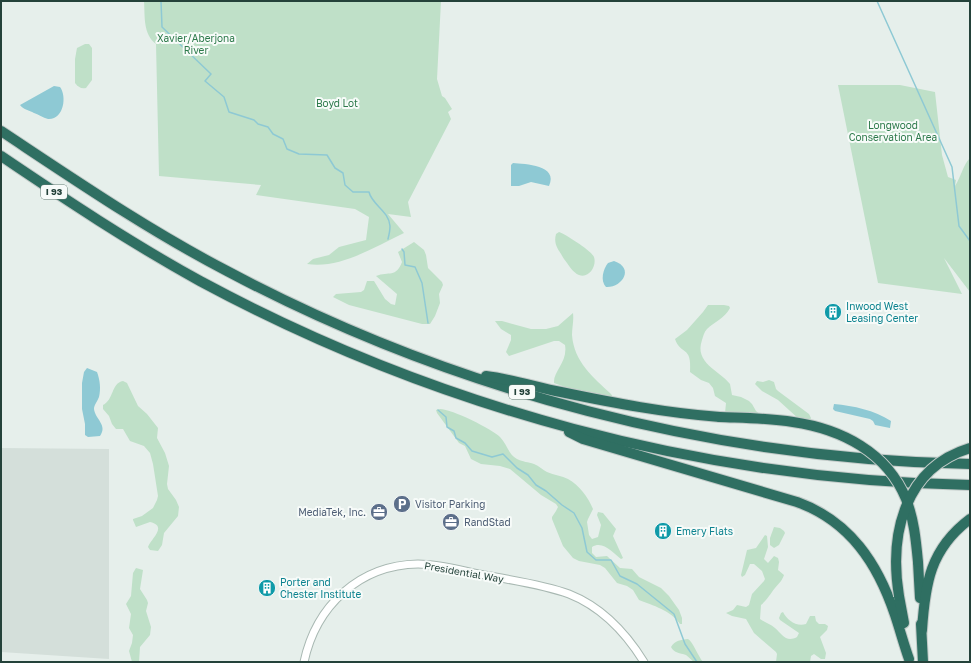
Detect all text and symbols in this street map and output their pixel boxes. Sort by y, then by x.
park label: Xavier/Aberjona River [157,32,235,56]
park label: Boyd Lot [316,97,358,109]
park label: Longwood Conservation Area [849,119,937,143]
road number: I 93 [41,185,67,199]
place label: Inwood West Leasing Center [846,300,918,324]
building icon: Inwood West Leasing Center [823,302,843,322]
road number: I 93 [509,385,535,399]
parking icon: Visitor Parking [392,494,412,514]
place label: Visitor Parking [415,498,485,510]
office icon: MediaTek, Inc. [369,502,389,522]
place label: MediaTek, Inc. [298,506,366,518]
office icon: RandStad [441,512,461,532]
place label: RandStad [464,516,511,528]
building icon: Emery Flats [653,521,673,541]
place label: Emery Flats [676,525,733,537]
street label: Presidential Way [423,559,505,585]
place label: Porter and Chester Institute [280,576,362,600]
building icon: Porter and Chester Institute [257,578,277,598]

